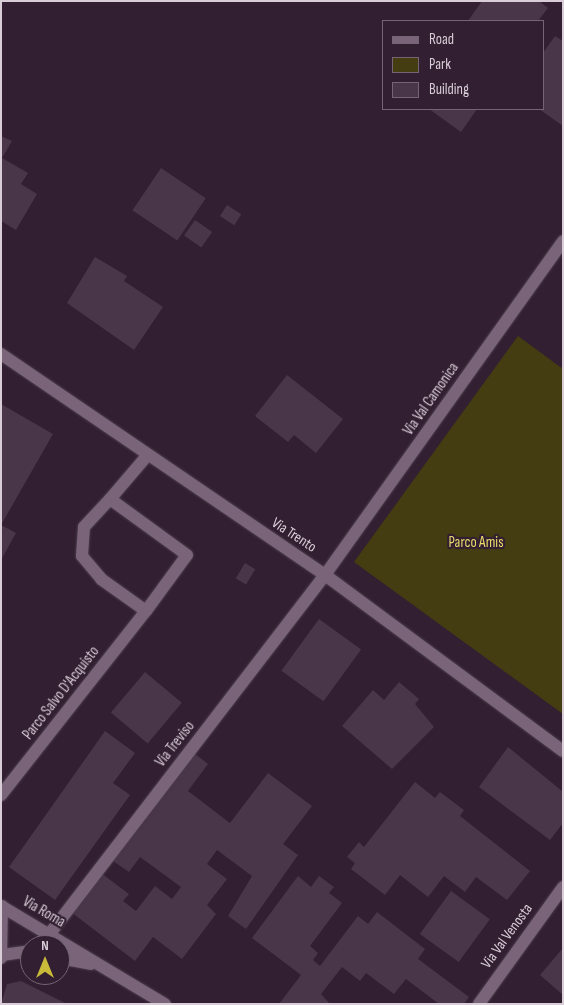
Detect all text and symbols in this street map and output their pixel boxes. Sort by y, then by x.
legend [382,20,544,110]
text: Road [429,30,454,49]
text: Park [429,55,451,74]
text: Building [429,80,469,99]
street label: Via Val Camonica [399,359,463,439]
street label: Via Trento [268,514,320,556]
park label: Parco Amis [448,534,504,552]
street label: Parco Salvo D'Acquisto [19,643,103,743]
street label: Via Treviso [152,718,198,770]
street label: Via Roma [20,893,68,931]
street label: Via Val Venosta [478,900,536,972]
north arrow [20,935,70,985]
text: N [41,937,49,954]

